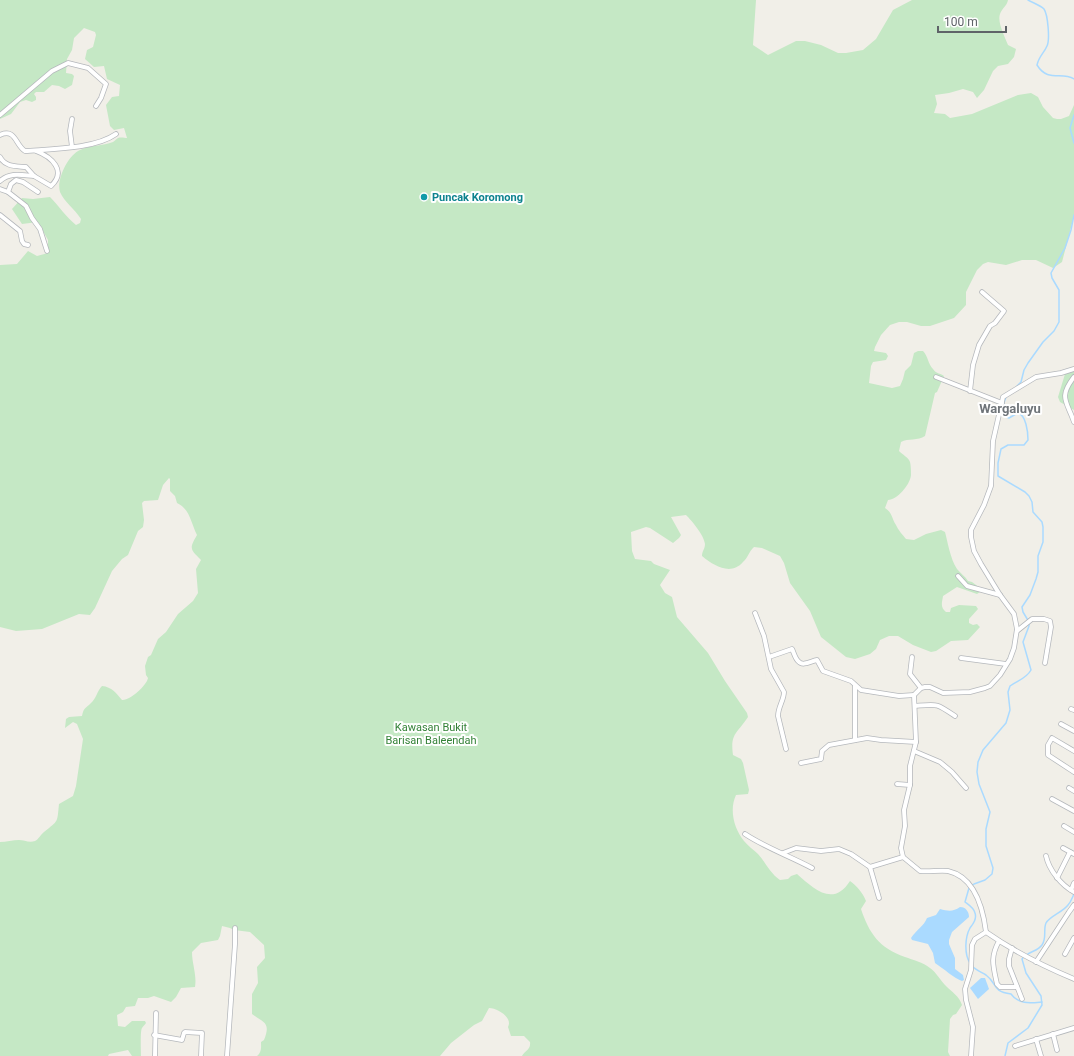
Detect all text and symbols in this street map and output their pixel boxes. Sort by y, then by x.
scale bar [938,8,1006,34]
text: 100 m [944,15,978,29]
place label: Puncak Koromong [432,191,523,204]
marker: Puncak Koromong [419,192,429,202]
district label: Wargaluyu [979,401,1041,416]
park label: Kawasan Bukit Barisan Baleendah [385,721,477,747]

